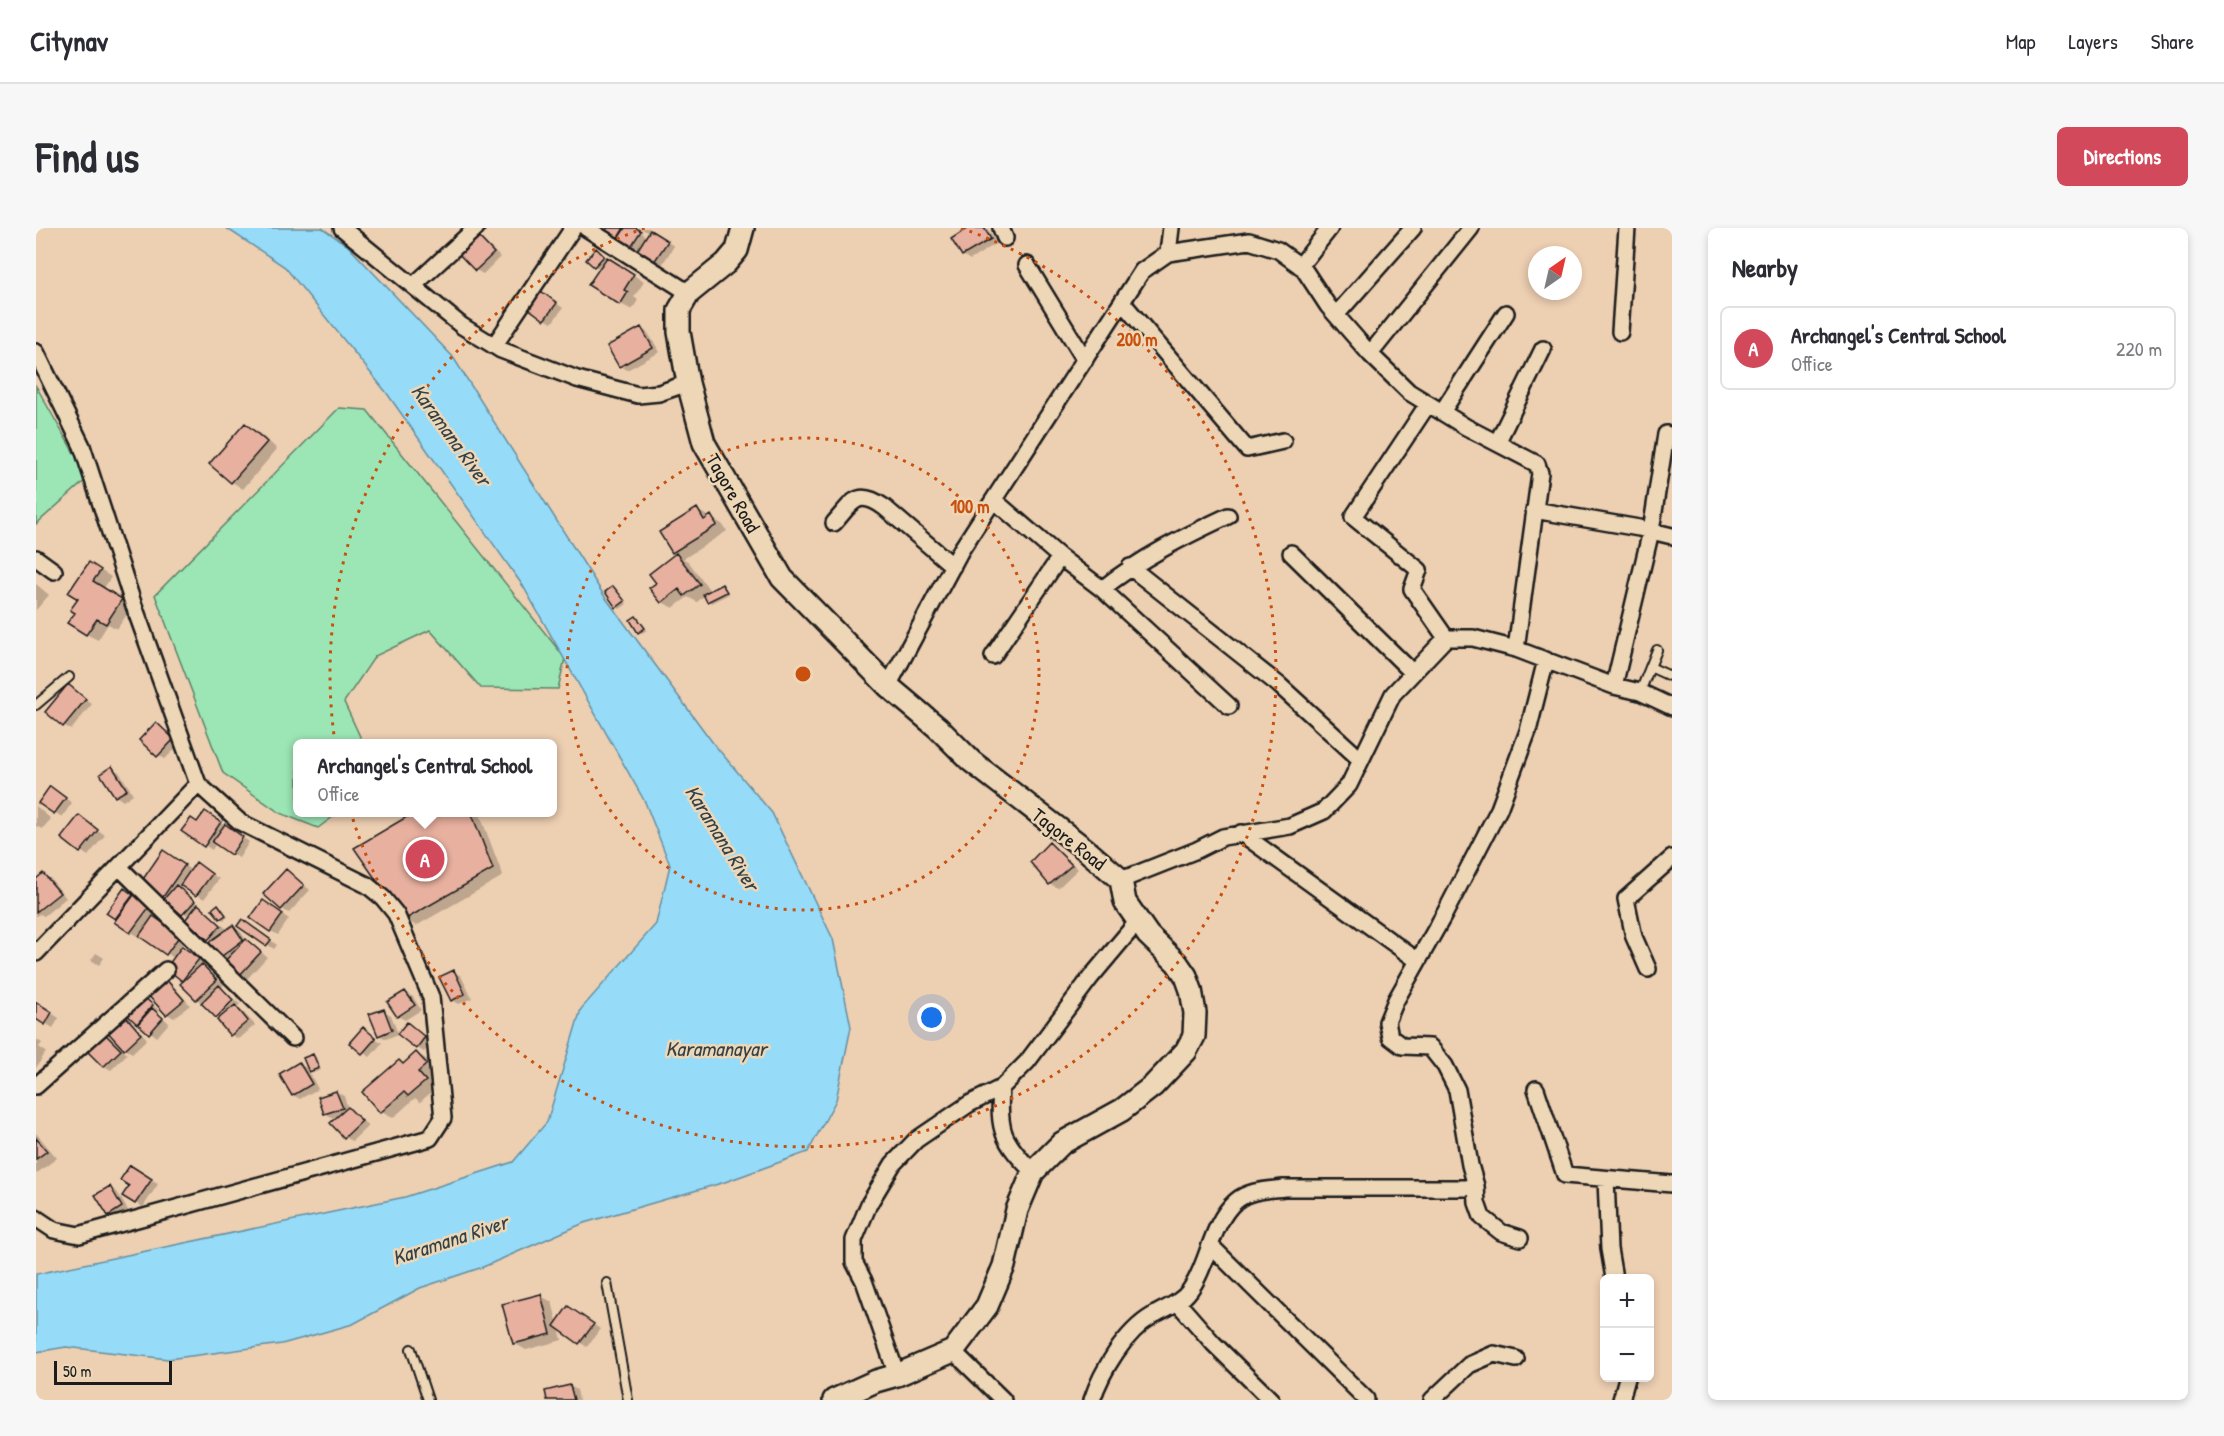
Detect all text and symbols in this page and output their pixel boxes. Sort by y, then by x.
text: Citynav [30,22,108,60]
text: Map [2006,27,2035,56]
text: Layers [2068,27,2118,56]
text: Share [2151,27,2194,56]
button: Directions [2057,127,2188,186]
text: Find us [36,128,139,185]
north arrow [1528,246,1582,300]
text: Nearby [1732,250,1798,285]
text: Archangel's Central School [1791,320,2006,350]
text: 200 m [1117,327,1157,352]
text: A [1749,335,1758,362]
text: 220 m [2116,335,2162,362]
text: Office [1791,350,1833,377]
water label: Karamana River [404,378,500,494]
street label: Tagore Road [700,448,767,537]
text: 100 m [950,494,990,519]
centre of rings [793,664,813,684]
popup [293,739,557,817]
text: Archangel's Central School [318,750,532,780]
water label: Karamana River [678,779,768,899]
text: Office [318,780,359,807]
street label: Tagore Road [1027,801,1112,876]
pin: A [406,836,444,882]
your location [917,1003,946,1032]
water label: Karamanayar [666,1034,769,1063]
water label: Karamana River [388,1206,514,1272]
map controls [1600,1274,1654,1382]
button: + [1600,1274,1654,1328]
button: − [1600,1328,1654,1382]
scale bar [54,1358,172,1386]
text: 50 m [63,1360,92,1382]

